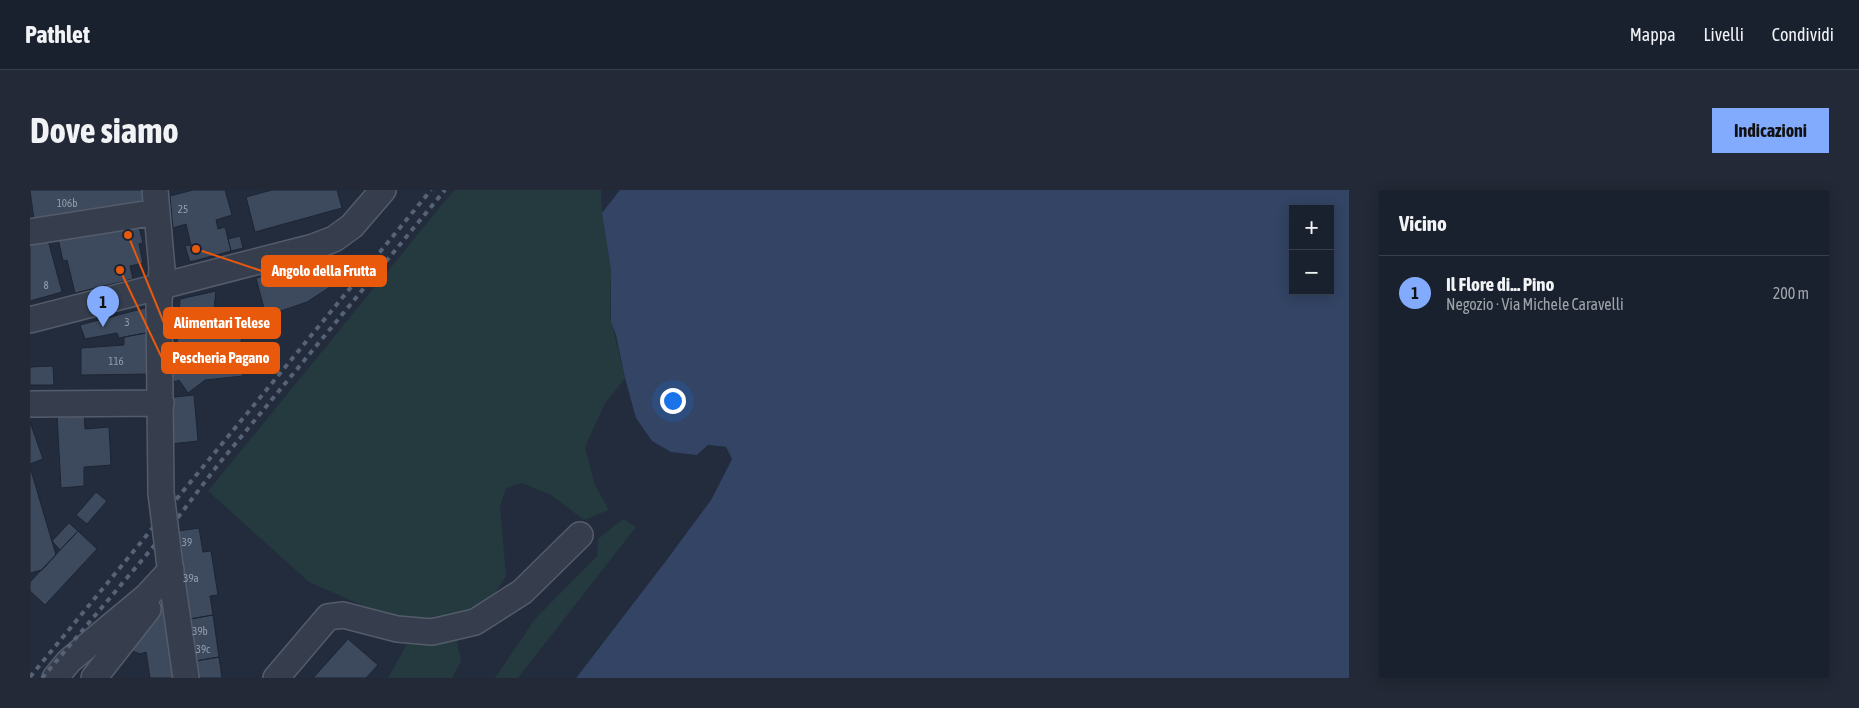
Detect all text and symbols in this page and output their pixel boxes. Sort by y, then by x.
text: Pathlet [25,21,90,48]
text: Mappa [1630,24,1676,45]
text: Livelli [1704,24,1744,45]
text: Condividi [1772,24,1834,45]
button: Indicazioni [1712,108,1829,153]
text: Dove siamo [30,110,179,150]
house number: 106b [57,197,77,209]
house number: 25 [178,203,188,215]
map controls [1289,205,1334,295]
button: + [1289,205,1334,250]
text: Vicino [1399,211,1447,235]
button: − [1289,250,1334,295]
callout: Angolo della Frutta [262,256,386,286]
text: Angolo della Frutta [271,262,376,279]
text: Il Flore di... Pino [1446,273,1555,295]
house number: 8 [43,279,49,291]
text: 1 [1411,284,1419,302]
text: 200 m [1773,284,1809,302]
pin: 1 [87,286,119,327]
text: Negozio · Via Michele Caravelli [1446,295,1624,313]
callout: Alimentari Telese [164,308,280,338]
text: Alimentari Telese [173,314,270,331]
house number: 3 [124,316,130,328]
callout: Pescheria Pagano [162,343,279,373]
text: Pescheria Pagano [172,349,270,366]
house number: 116 [108,355,124,367]
your location [660,388,686,414]
house number: 39 [182,536,192,548]
house number: 39a [183,572,199,584]
house number: 39b [192,625,208,637]
house number: 39c [196,643,211,655]

